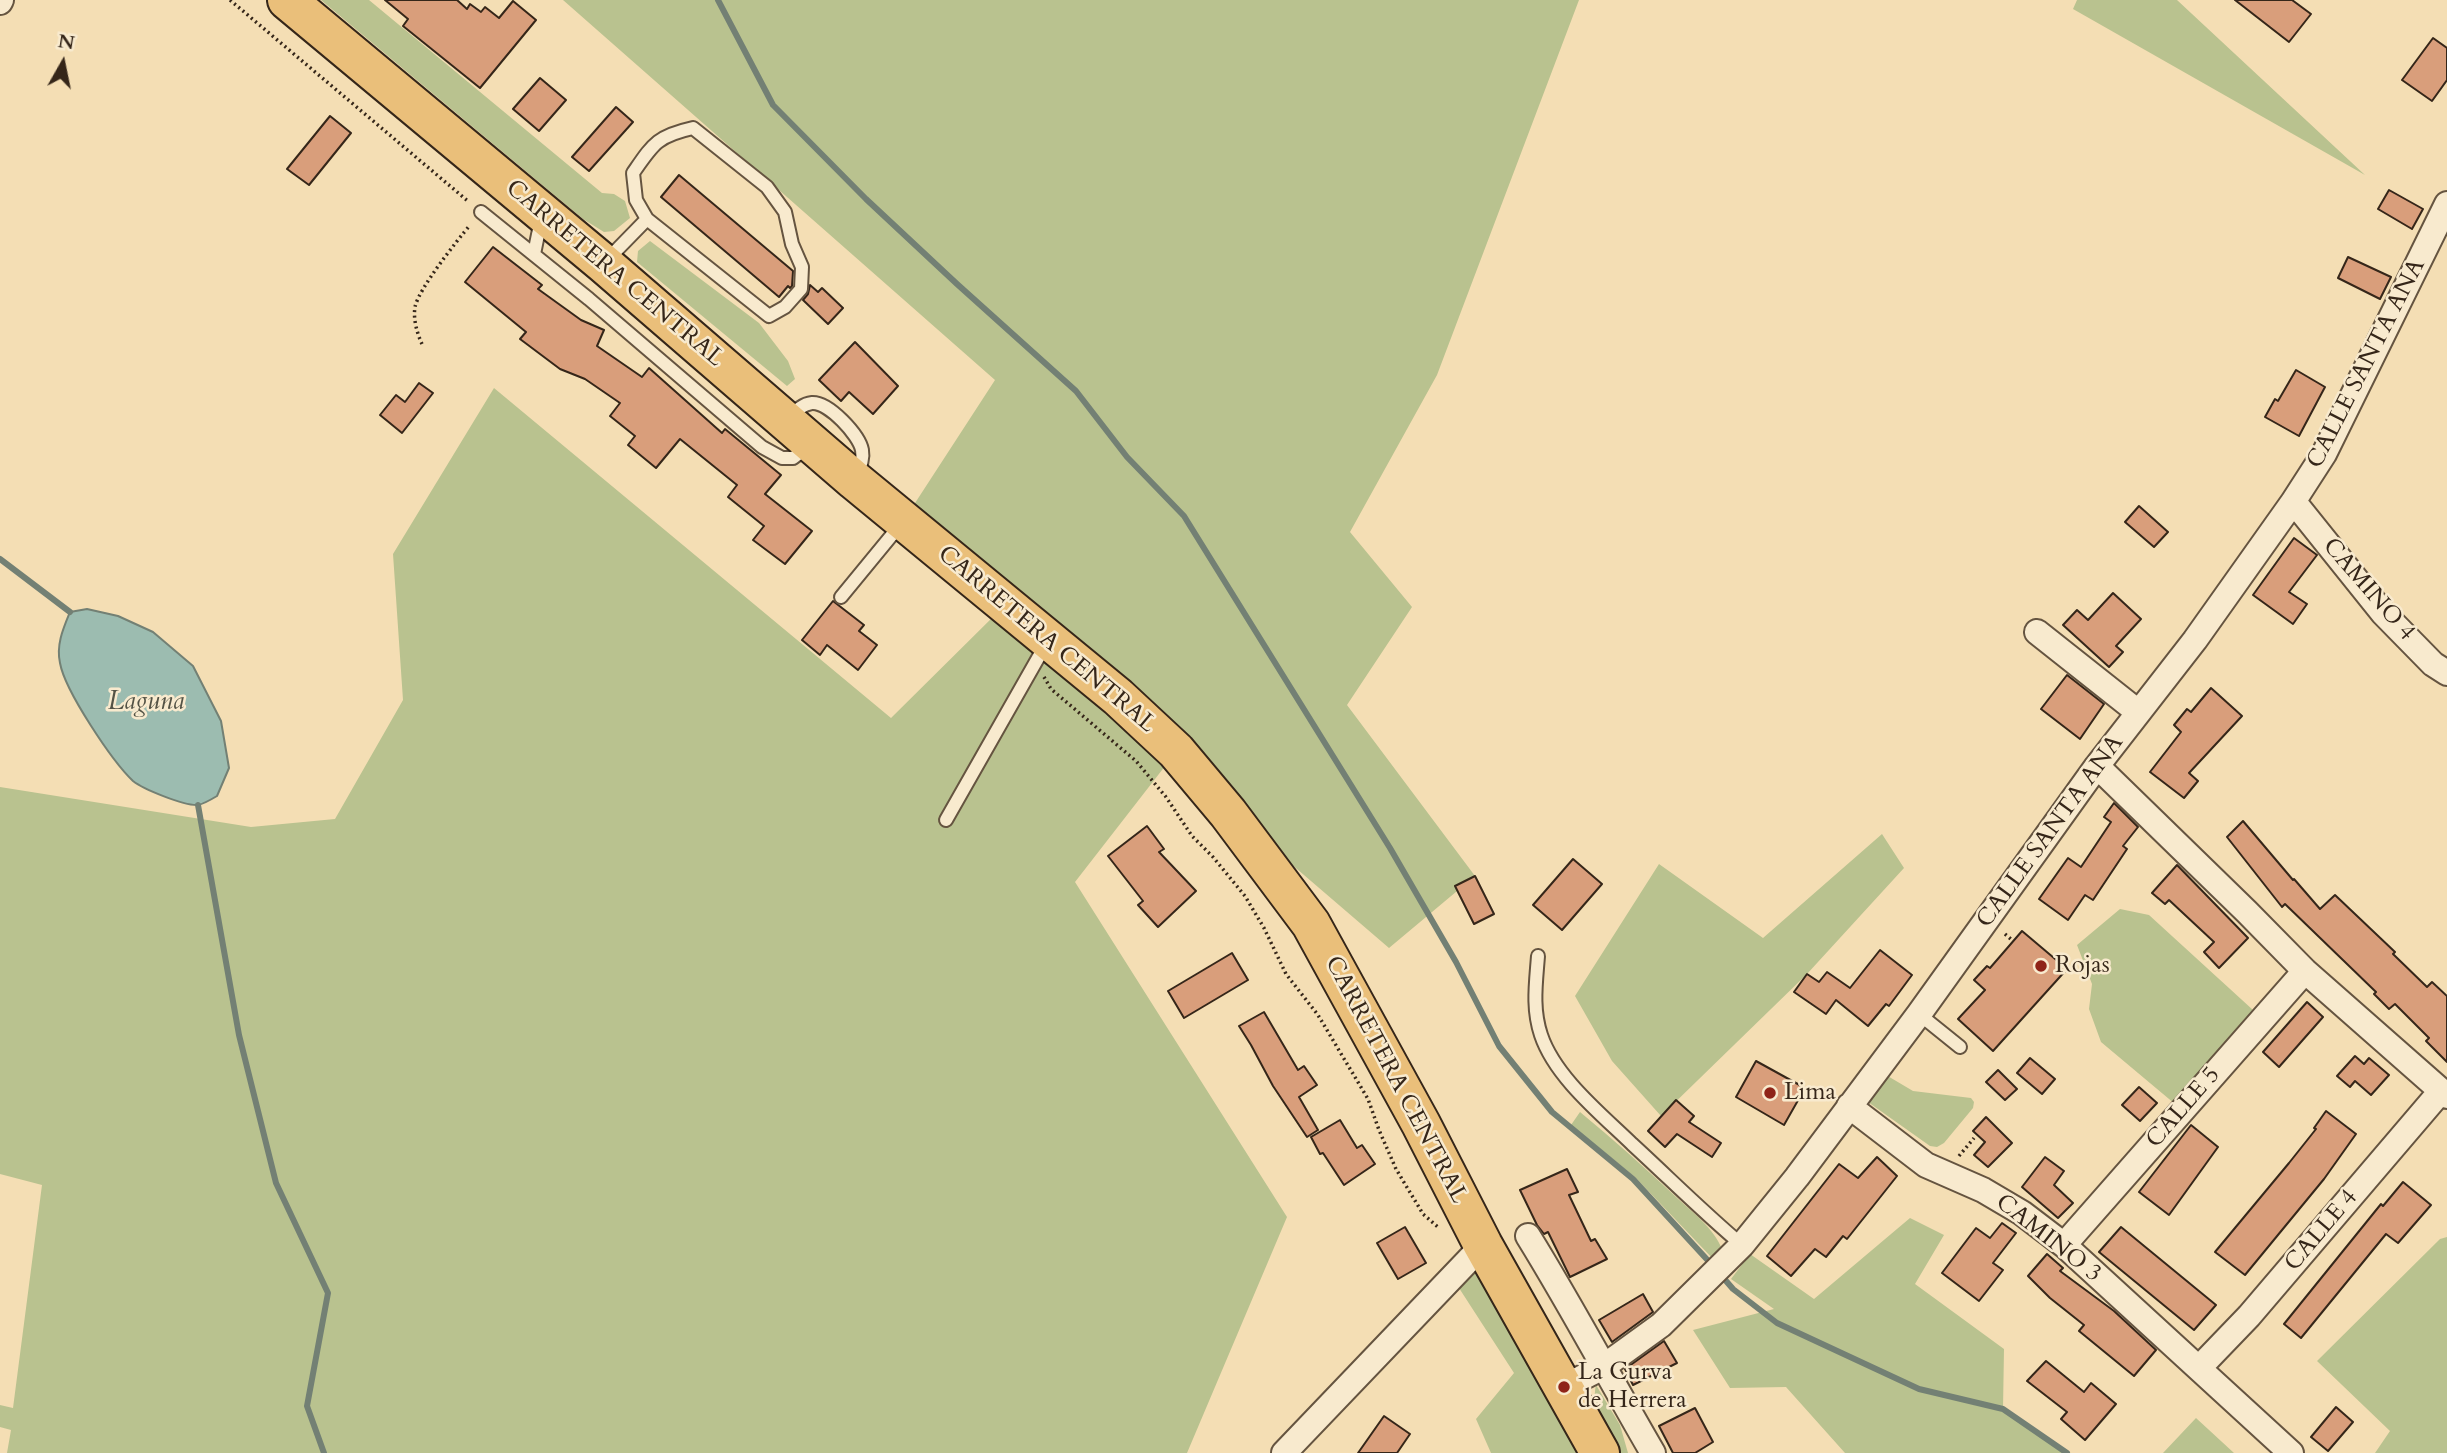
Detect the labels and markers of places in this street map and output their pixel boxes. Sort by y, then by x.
place label: Rojas [2055,952,2110,980]
marker: Rojas [2033,958,2049,974]
place label: Lima [1784,1079,1836,1107]
marker: Lima [1762,1085,1778,1101]
place label: La Curva de Herrera [1578,1359,1687,1415]
marker: La Curva de Herrera [1556,1379,1572,1395]

